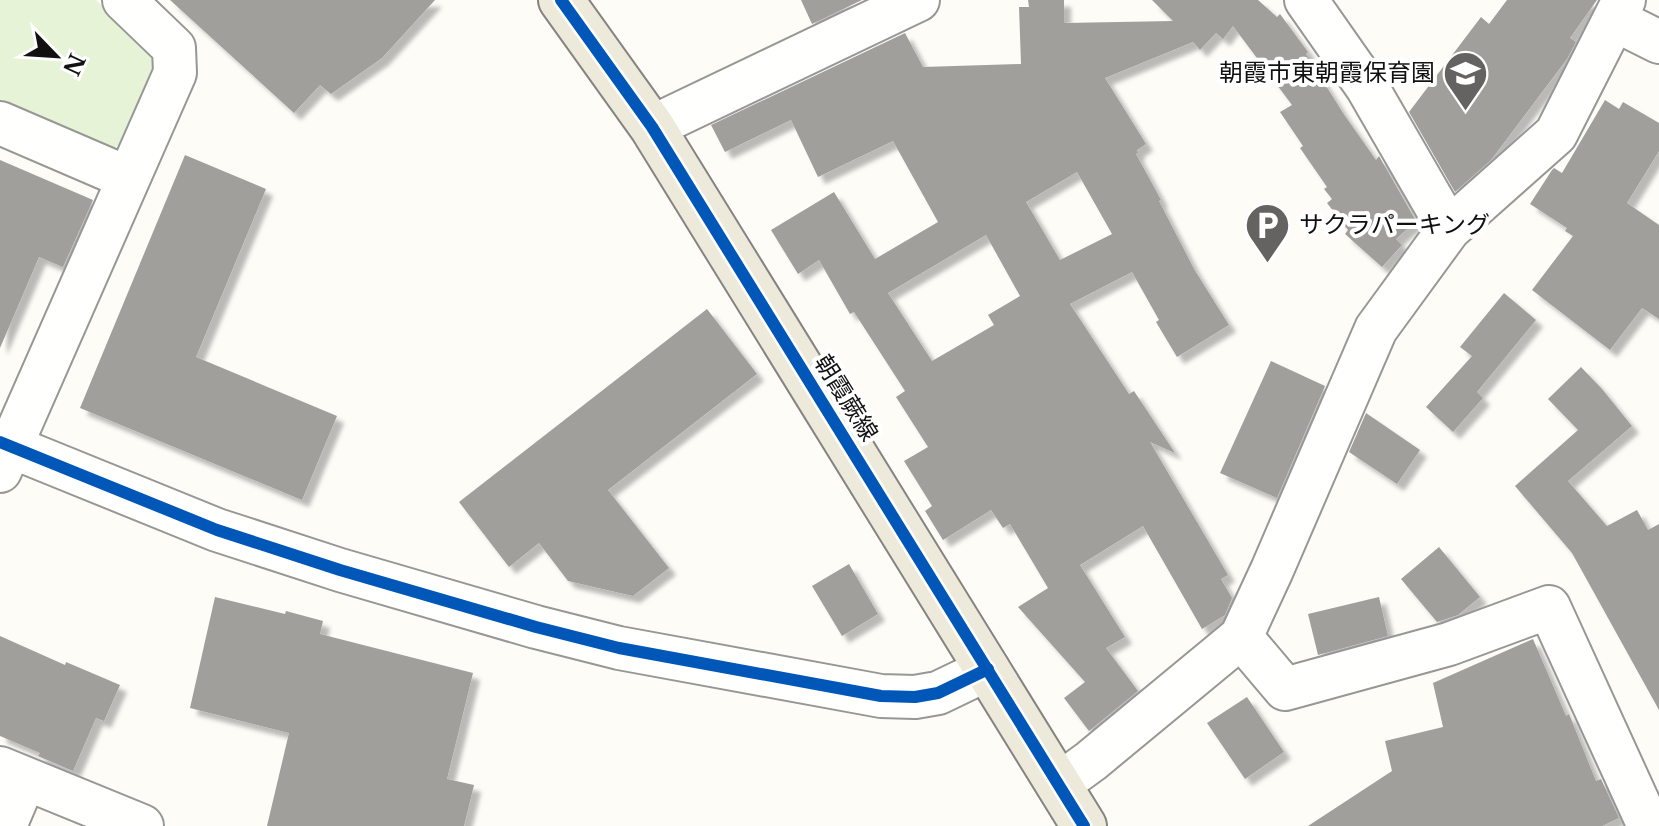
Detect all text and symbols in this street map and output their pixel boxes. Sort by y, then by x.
north arrow [16,16,96,96]
text: N [57,49,90,80]
school or university icon: 朝霞市東朝霞保育園 [1442,49,1490,112]
place label: 朝霞市東朝霞保育園 [1219,58,1435,87]
parking icon: サクラパーキング [1244,201,1292,264]
place label: サクラパーキング [1299,210,1490,239]
street label: 朝霞蕨線 [809,349,884,446]

